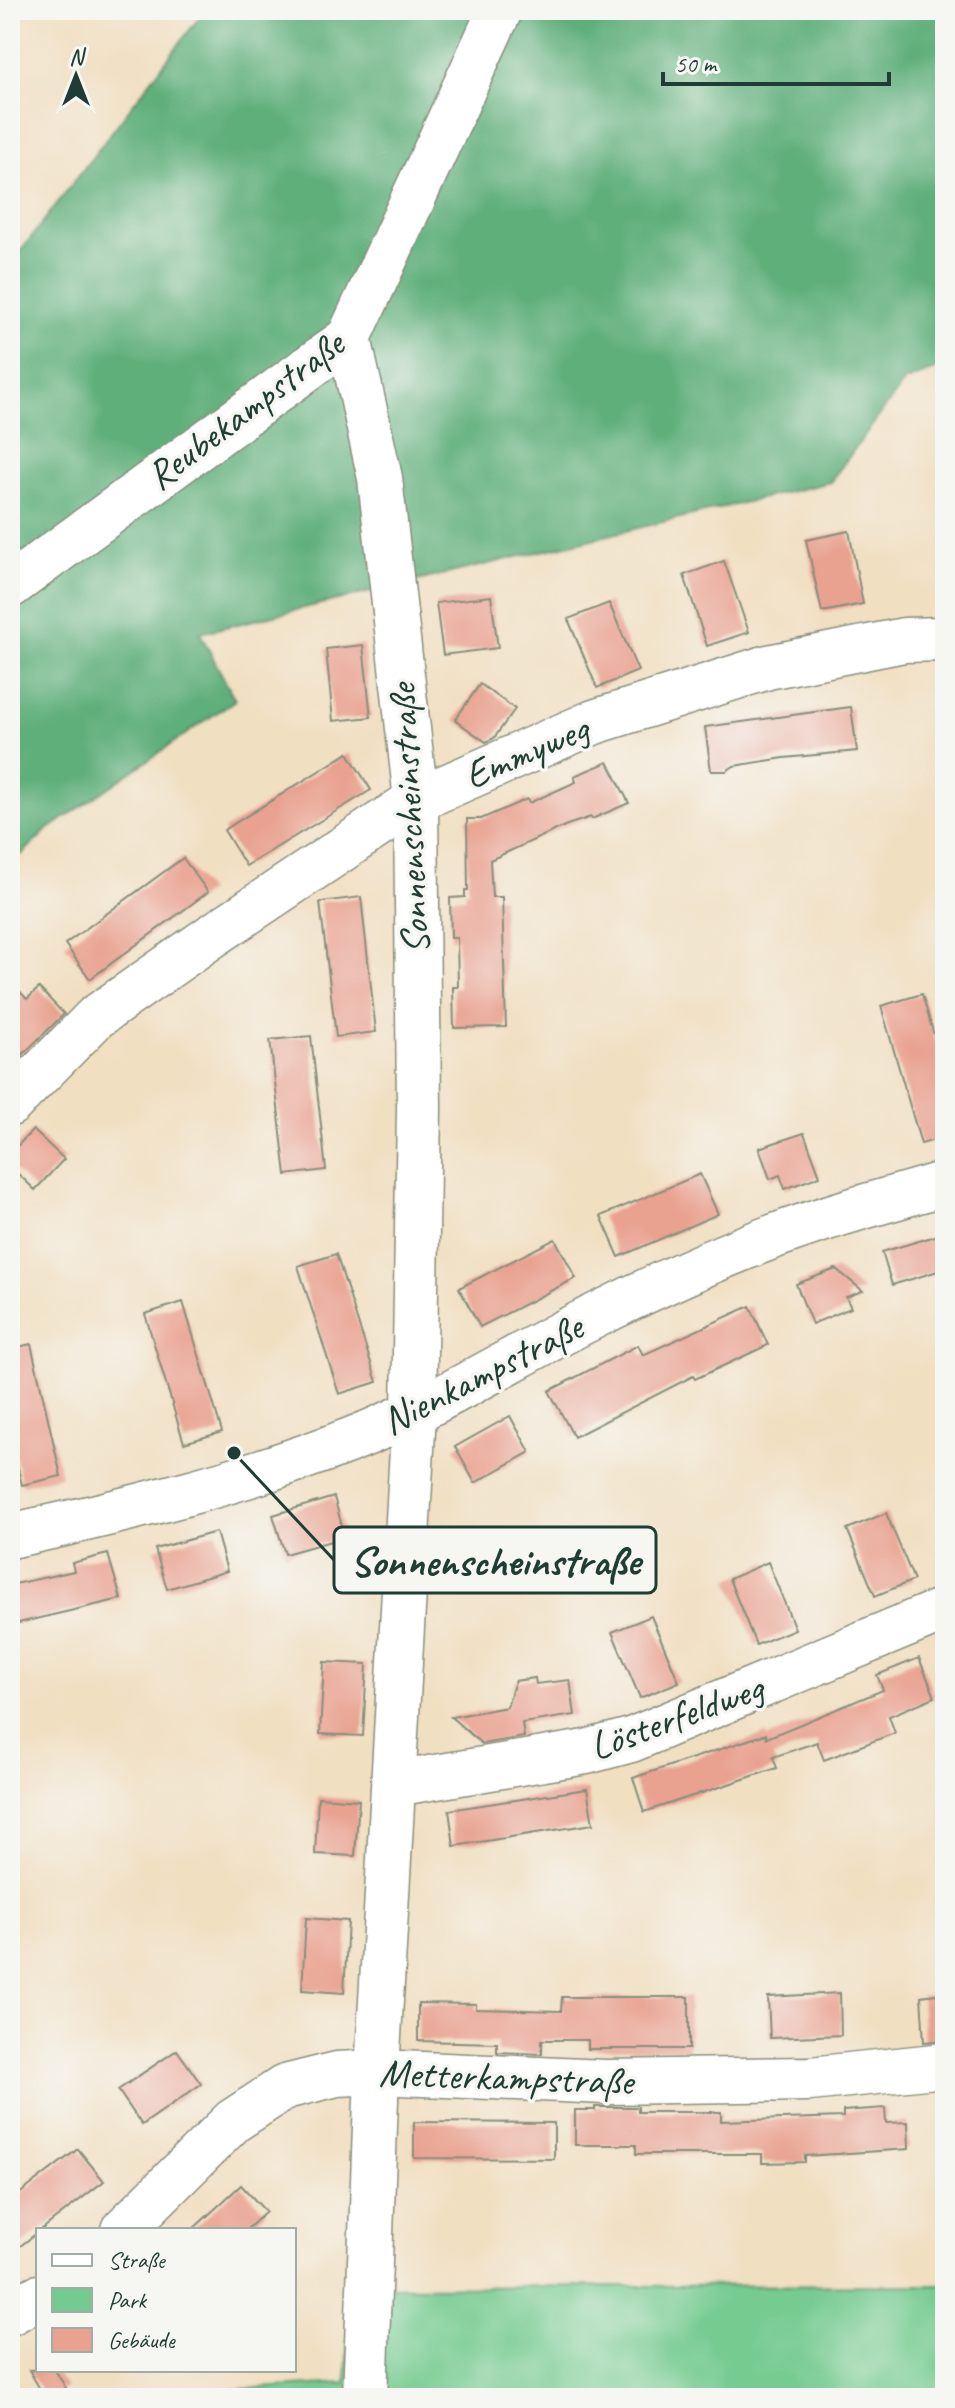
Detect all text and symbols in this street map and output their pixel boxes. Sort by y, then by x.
north arrow [36,36,116,116]
scale bar [663,36,889,86]
text: N [69,43,86,71]
text: 50 m [675,49,718,79]
street label: Reubekampstraße [136,317,356,501]
street label: Sonnenscheinstraße [377,680,441,955]
street label: Emmyweg [457,703,598,800]
street label: Nienkampstraße [373,1301,594,1446]
callout: Sonnenscheinstraße [334,1527,656,1593]
text: Sonnenscheinstraße [350,1535,644,1588]
street label: Lösterfeldweg [583,1662,772,1771]
street label: Metterkampstraße [378,2048,637,2107]
legend [36,2228,296,2372]
text: Straße [108,2245,167,2275]
text: Park [108,2285,148,2315]
text: Gebäude [108,2325,177,2355]

